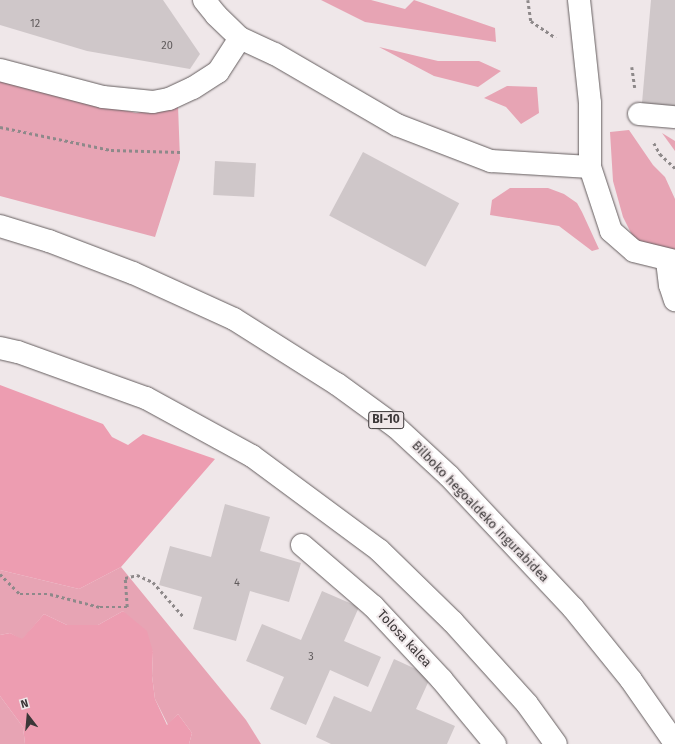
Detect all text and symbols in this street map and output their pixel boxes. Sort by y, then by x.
house number: 12 [30,17,40,31]
house number: 20 [161,39,173,53]
road number: BI-10 [368,410,404,430]
street label: Bilboko hegoaldeko ingurabidea [408,438,552,586]
house number: 4 [234,576,240,590]
street label: Tolosa kalea [374,607,434,671]
house number: 3 [308,650,314,664]
north arrow [8,696,48,736]
text: N [19,697,30,711]

